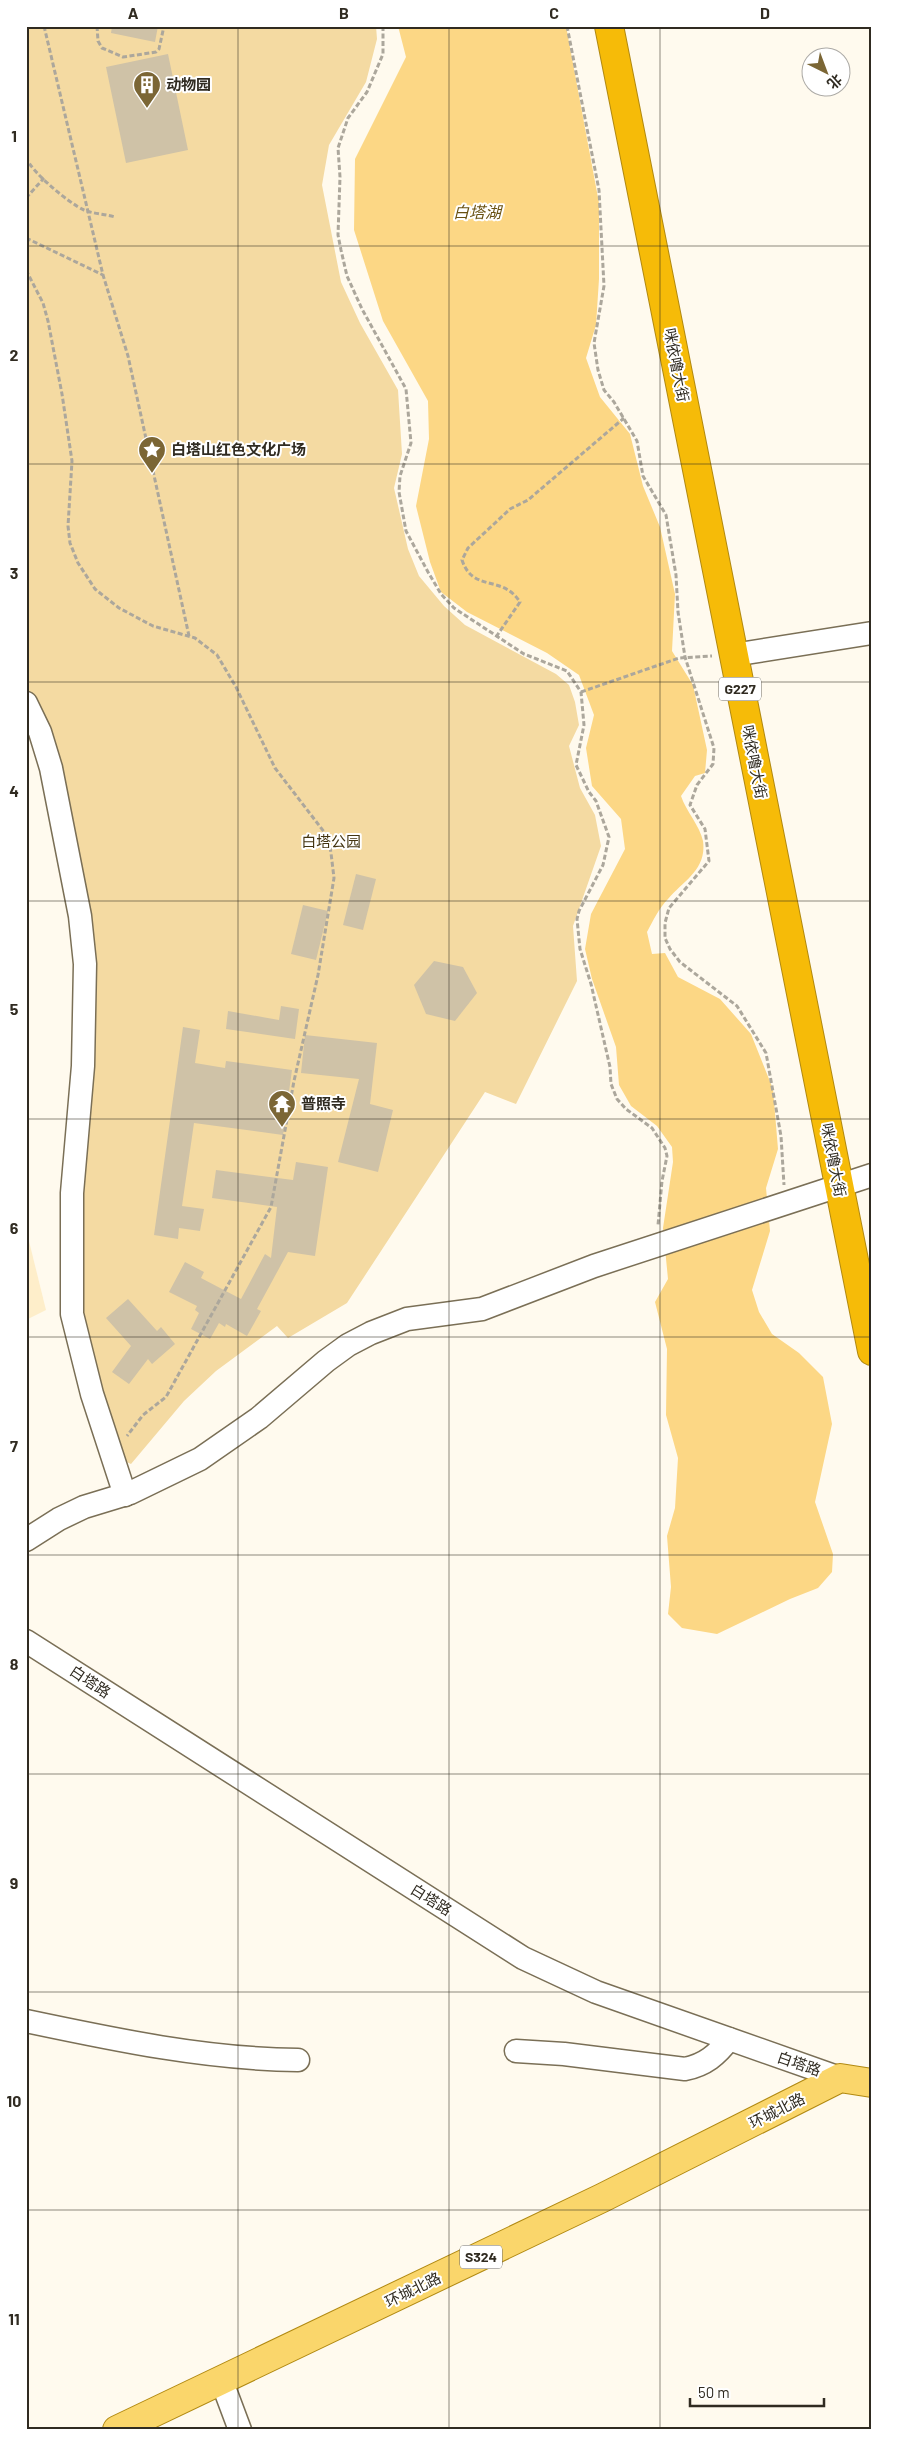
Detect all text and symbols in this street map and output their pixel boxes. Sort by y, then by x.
text: A [128,3,139,22]
text: B [339,3,349,22]
text: C [549,3,559,22]
text: D [760,3,770,22]
north arrow [800,48,850,98]
building icon: 动物园 [132,70,162,109]
text: 北 [824,71,846,93]
place label: 动物园 [166,75,211,93]
text: 1 [11,126,17,145]
water label: 白塔湖 [453,202,504,221]
street label: 咪依噜大街 [661,326,693,403]
text: 2 [10,345,19,364]
place icon: 白塔山红色文化广场 [137,435,167,474]
place label: 白塔山红色文化广场 [171,440,306,458]
text: 3 [10,563,18,582]
road number: G227 [719,678,761,701]
street label: 咪依噜大街 [739,723,771,800]
text: 4 [9,781,19,800]
park label: 白塔公园 [301,832,361,850]
text: 5 [10,999,19,1018]
temple icon: 普照寺 [267,1089,297,1128]
place label: 普照寺 [301,1094,346,1112]
street label: 咪依噜大街 [818,1121,850,1198]
text: 6 [10,1218,19,1237]
text: 7 [10,1436,18,1455]
text: 8 [10,1654,19,1673]
street label: 白塔路 [67,1661,114,1701]
text: 9 [10,1873,18,1892]
street label: 白塔路 [408,1880,455,1919]
street label: 白塔路 [775,2047,824,2079]
street label: 环城北路 [746,2088,807,2132]
text: 10 [7,2091,21,2110]
road number: S324 [460,2246,502,2268]
street label: 环城北路 [382,2268,443,2310]
text: 11 [8,2309,20,2328]
scale bar [690,2376,824,2408]
text: 50 m [698,2383,730,2401]

